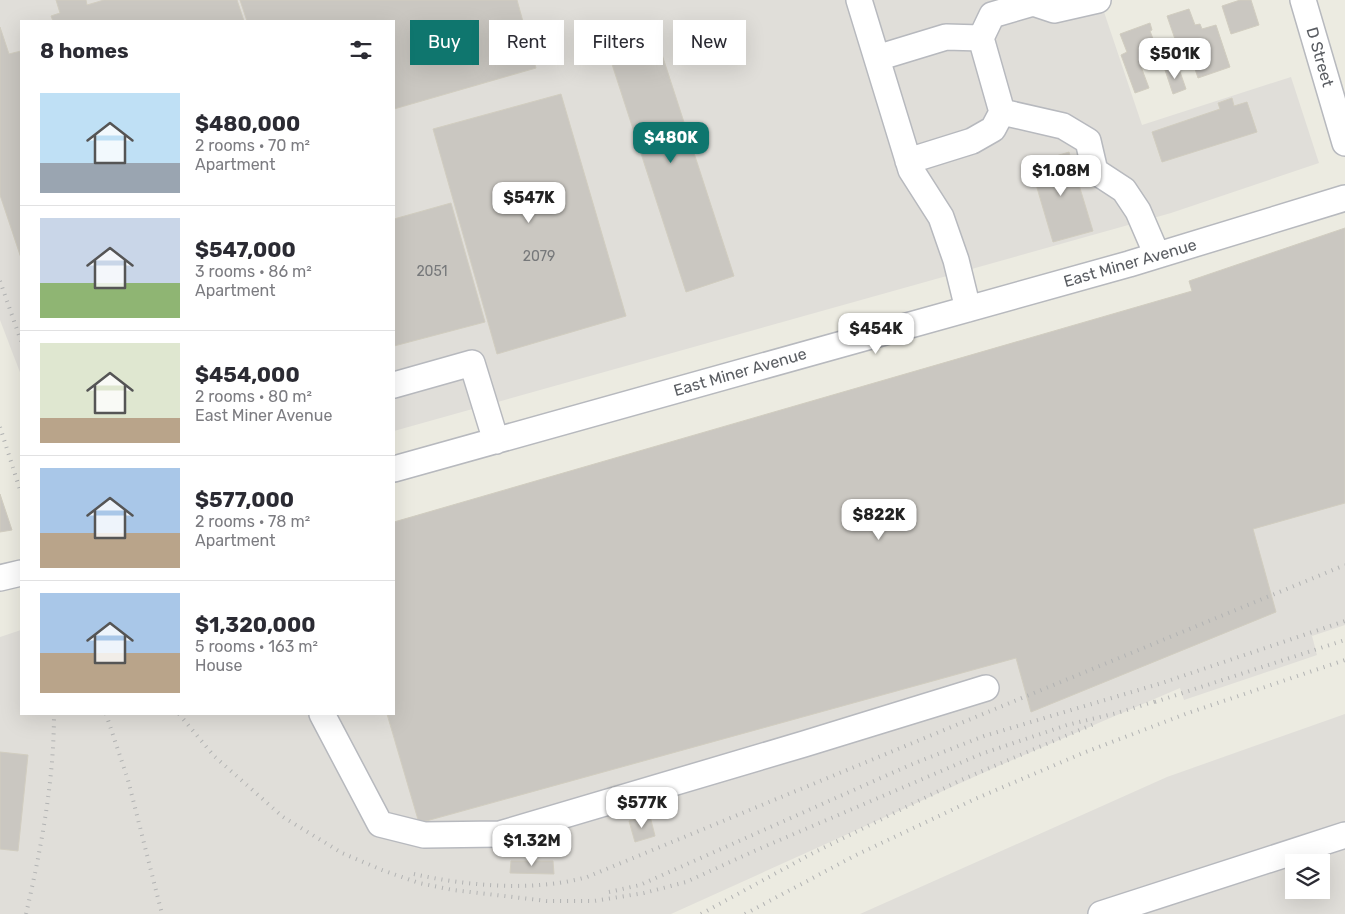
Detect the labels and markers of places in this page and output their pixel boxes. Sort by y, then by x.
pin: $501K [1140,38,1210,80]
pin: $480K [636,121,706,164]
pin: $1.08M [1020,154,1102,197]
pin: $547K [494,182,564,224]
pin: $454K [841,312,911,355]
pin: $822K [844,498,914,541]
pin: $577K [607,786,677,829]
pin: $1.32M [491,824,573,867]

